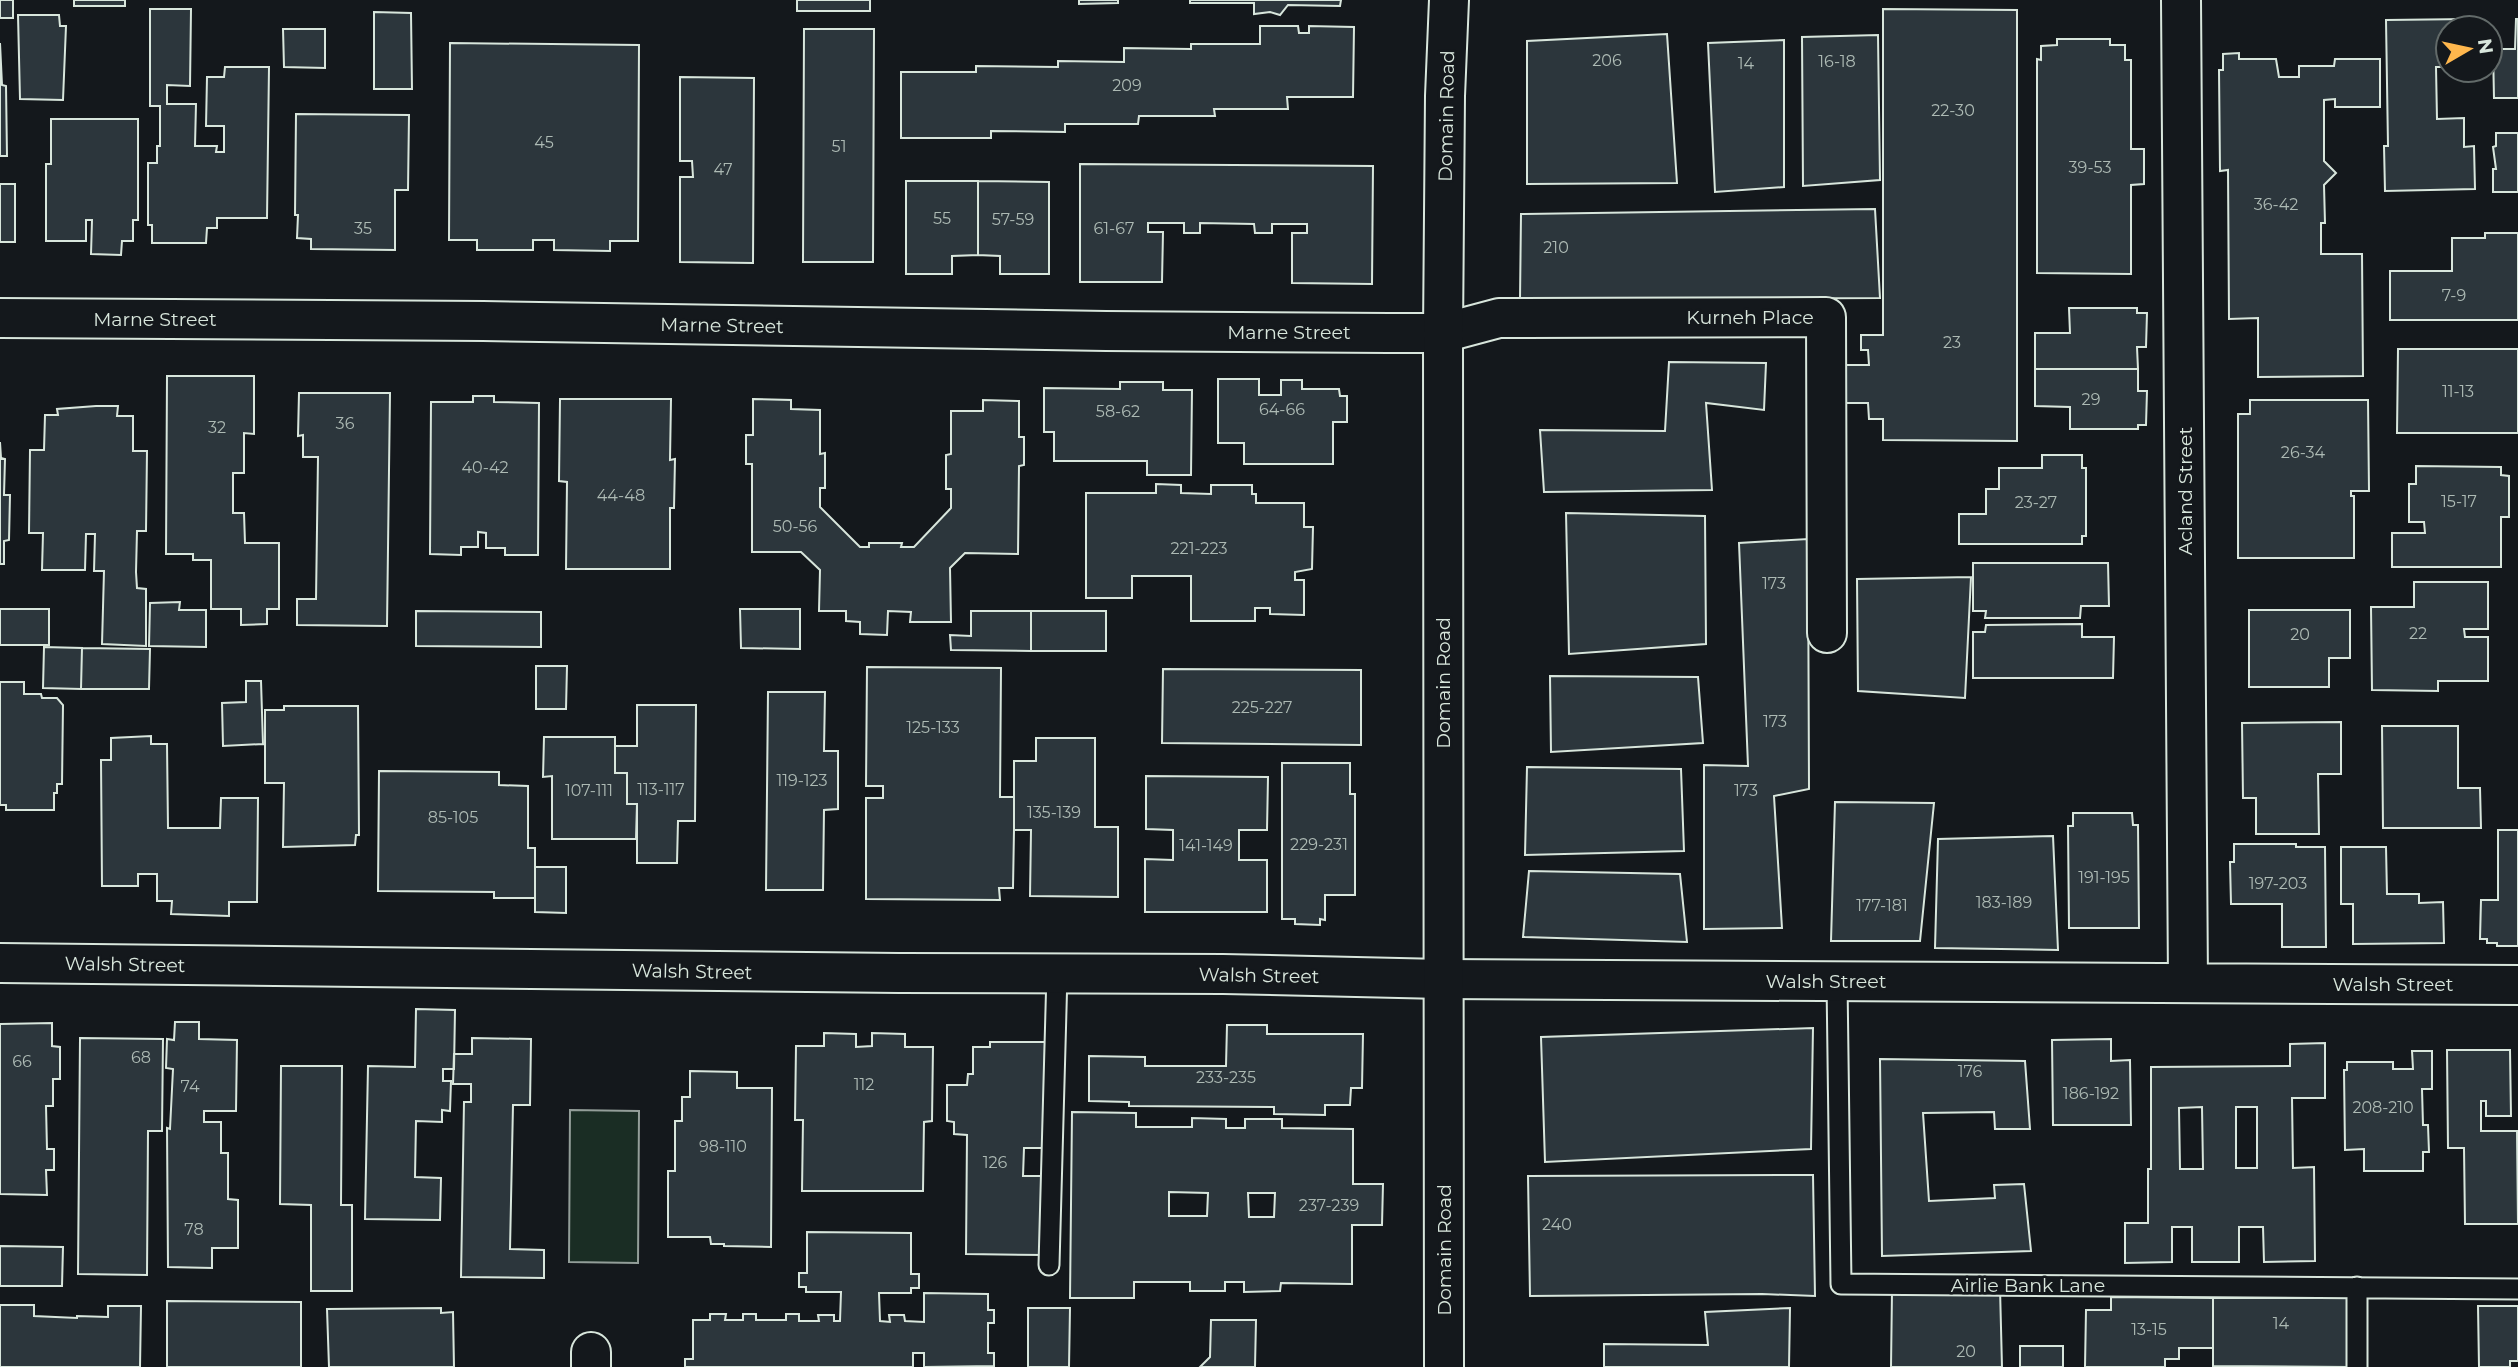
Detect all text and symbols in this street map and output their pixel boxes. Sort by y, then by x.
north arrow [2434,14,2504,84]
text: N [2473,37,2498,56]
street label: Domain Road [1434,50,1459,182]
house number: 206 [1592,51,1622,70]
house number: 16-18 [1818,52,1856,71]
house number: 14 [1738,54,1755,73]
house number: 209 [1112,76,1142,95]
house number: 22-30 [1931,101,1975,120]
house number: 45 [534,133,554,152]
house number: 51 [832,137,846,156]
house number: 39-53 [2068,158,2112,177]
house number: 47 [713,160,733,179]
house number: 36-42 [2254,195,2298,214]
house number: 55 [933,209,951,228]
house number: 57-59 [992,210,1034,229]
house number: 35 [354,219,372,238]
house number: 61-67 [1094,219,1134,238]
house number: 210 [1543,238,1569,257]
house number: 7-9 [2442,286,2466,305]
street label: Kurneh Place [1686,306,1814,329]
street label: Marne Street [93,308,217,331]
street label: Marne Street [660,313,784,338]
street label: Marne Street [1227,321,1351,344]
house number: 23 [1943,333,1961,352]
house number: 11-13 [2442,382,2474,401]
house number: 29 [2082,390,2100,409]
house number: 64-66 [1259,400,1305,419]
house number: 58-62 [1096,402,1140,421]
house number: 36 [336,414,355,433]
house number: 32 [208,418,226,437]
street label: Acland Street [2174,426,2197,555]
house number: 26-34 [2281,443,2326,462]
house number: 40-42 [461,458,509,477]
house number: 44-48 [597,486,645,505]
house number: 15-17 [2441,492,2477,511]
house number: 23-27 [2015,493,2057,512]
house number: 50-56 [773,517,818,536]
house number: 221-223 [1170,539,1228,558]
house number: 173 [1762,574,1786,593]
street label: Domain Road [1432,617,1455,749]
house number: 22 [2409,624,2427,643]
house number: 20 [2290,625,2310,644]
house number: 225-227 [1232,698,1292,717]
house number: 173 [1763,712,1787,731]
house number: 125-133 [906,718,960,737]
house number: 119-123 [776,771,828,790]
house number: 113-117 [637,780,685,799]
house number: 107-111 [565,781,613,800]
house number: 173 [1734,781,1758,800]
house number: 135-139 [1027,803,1081,822]
house number: 85-105 [428,808,478,827]
house number: 229-231 [1290,835,1348,854]
house number: 141-149 [1179,836,1233,855]
house number: 191-195 [2078,868,2130,887]
house number: 197-203 [2249,874,2307,893]
house number: 183-189 [1976,893,2032,912]
house number: 177-181 [1856,896,1908,915]
street label: Walsh Street [64,952,186,977]
street label: Walsh Street [631,959,753,984]
street label: Walsh Street [1198,963,1320,988]
street label: Walsh Street [1766,970,1887,993]
street label: Walsh Street [2333,973,2454,996]
house number: 68 [131,1048,151,1067]
house number: 66 [12,1052,32,1071]
house number: 176 [1958,1062,1983,1081]
house number: 233-235 [1196,1068,1256,1087]
house number: 112 [854,1075,874,1094]
house number: 74 [181,1077,200,1096]
house number: 186-192 [2063,1084,2119,1103]
house number: 208-210 [2352,1098,2414,1117]
house number: 98-110 [699,1137,747,1156]
house number: 126 [983,1153,1008,1172]
street label: Domain Road [1433,1184,1456,1316]
house number: 237-239 [1299,1196,1359,1215]
house number: 240 [1542,1215,1572,1234]
house number: 78 [184,1220,204,1239]
street label: Airlie Bank Lane [1951,1274,2105,1297]
house number: 14 [2273,1314,2290,1333]
house number: 13-15 [2131,1320,2167,1339]
house number: 20 [1956,1342,1976,1361]

